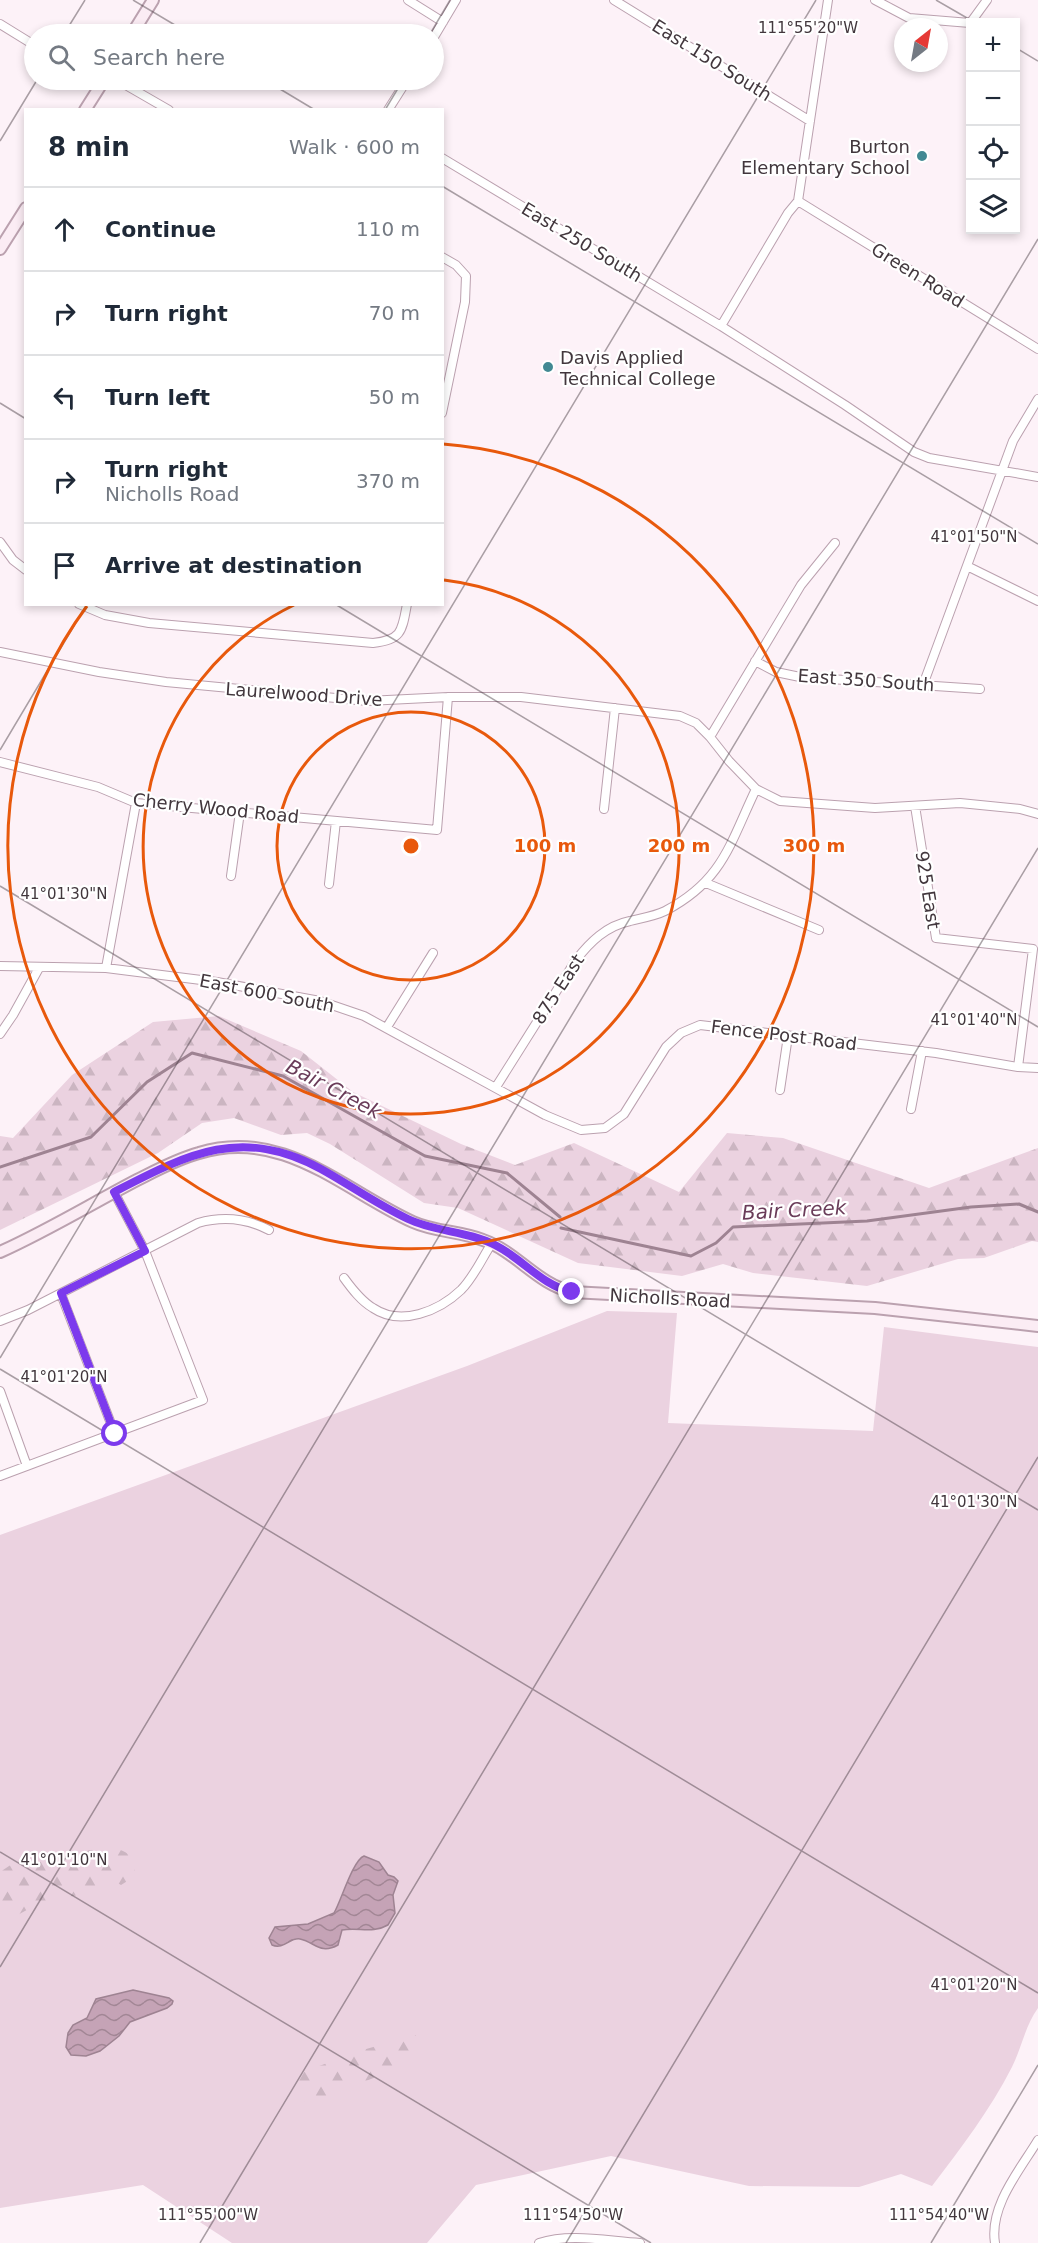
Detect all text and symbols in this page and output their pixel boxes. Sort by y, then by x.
street label: East 150 South [648,15,776,105]
north arrow [894,18,948,72]
map controls [966,18,1020,234]
button: + [966,18,1020,72]
text: 111°55'20"W [758,19,858,37]
search box [24,24,444,90]
icon: search [45,41,78,74]
text: Search here [93,45,225,70]
button: − [966,72,1020,126]
button: locate [966,126,1020,180]
text: 8 min [48,132,130,162]
text: Walk · 600 m [289,135,420,159]
place label: Burton Elementary School [741,136,910,178]
marker: Burton Elementary School [915,149,929,163]
button: layers [966,180,1020,234]
street label: East 250 South [518,198,646,286]
icon: ahead [48,213,81,246]
text: Continue [105,217,216,242]
text: 110 m [356,217,420,241]
street label: Green Road [868,238,968,312]
icon: right [48,297,81,330]
text: Turn right [105,301,228,326]
text: 70 m [369,301,420,325]
place label: Davis Applied Technical College [559,347,716,389]
marker: Davis Applied Technical College [541,360,555,374]
icon: left [48,381,81,414]
text: Turn left [105,385,210,410]
text: 50 m [369,385,420,409]
text: Turn right [105,457,228,482]
icon: right [48,465,81,498]
text: 370 m [356,469,420,493]
text: Nicholls Road [105,482,240,506]
text: 41°01'50"N [930,528,1018,546]
icon: arrive [48,549,81,582]
text: Arrive at destination [105,553,362,578]
street label: East 350 South [797,665,935,695]
street label: Laurelwood Drive [225,678,383,710]
street label: Cherry Wood Road [132,789,300,827]
text: 100 m [514,835,576,856]
text: 200 m [648,835,710,856]
text: 300 m [783,835,845,856]
centre of rings [401,836,421,856]
street label: 925 East [911,849,945,931]
text: 41°01'30"N [20,885,108,903]
street label: 875 East [528,950,588,1028]
street label: East 600 South [198,970,336,1016]
text: 41°01'40"N [930,1011,1018,1029]
street label: Fence Post Road [710,1016,858,1054]
water label: Bair Creek [282,1054,387,1125]
water label: Bair Creek [741,1195,848,1225]
route end [558,1278,584,1304]
street label: Nicholls Road [609,1284,731,1312]
text: 41°01'20"N [20,1368,108,1386]
route start [101,1420,127,1446]
text: 41°01'30"N [930,1493,1018,1511]
text: 41°01'10"N [20,1851,108,1869]
text: 41°01'20"N [930,1976,1018,1994]
text: 111°55'00"W [158,2206,258,2224]
text: 111°54'50"W [523,2206,623,2224]
text: 111°54'40"W [889,2206,989,2224]

